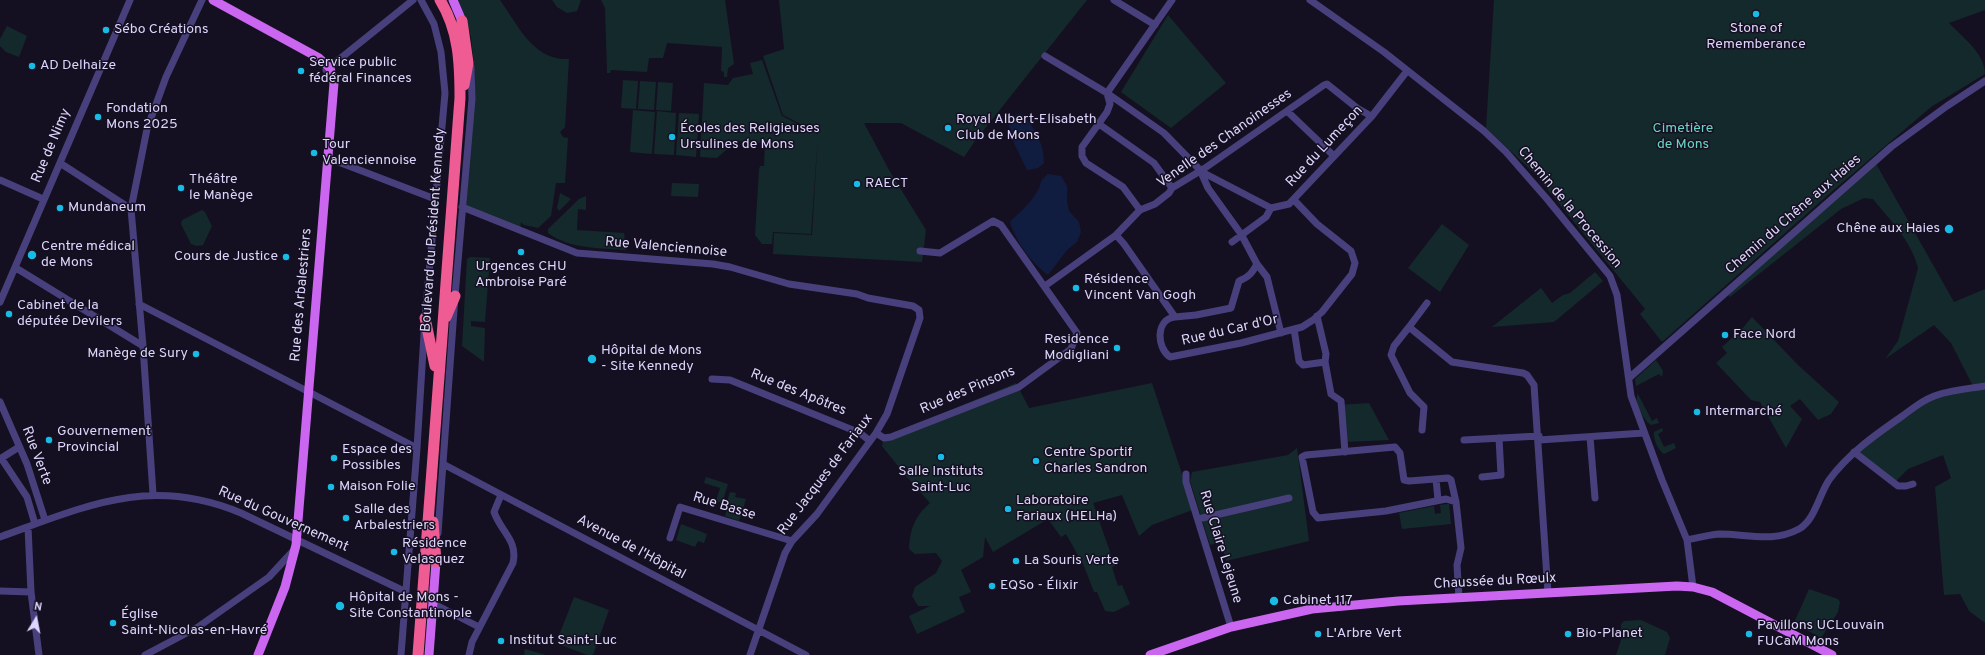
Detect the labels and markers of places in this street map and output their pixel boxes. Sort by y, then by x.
marker: Stone of Rememberance [1751,9,1761,19]
place label: Stone of Rememberance [1706,21,1806,54]
place label: Sébo Créations [114,22,208,38]
marker: Sébo Créations [101,25,111,35]
place label: Service public fédéral Finances [309,55,412,88]
place label: AD Delhaize [40,58,116,74]
marker: AD Delhaize [27,61,37,71]
marker: Service public fédéral Finances [296,66,306,76]
place label: Fondation Mons 2025 [106,101,178,134]
marker: Fondation Mons 2025 [93,112,103,122]
place label: Royal Albert-Elisabeth Club de Mons [956,112,1097,144]
place label: Écoles des Religieuses Ursulines de Mons [680,121,820,154]
marker: Royal Albert-Elisabeth Club de Mons [943,123,953,133]
marker: Écoles des Religieuses Ursulines de Mons [667,132,677,142]
place label: Tour Valenciennoise [322,137,417,170]
marker: Tour Valenciennoise [309,148,319,158]
place label: Théâtre le Manège [189,172,253,204]
place label: RAECT [865,176,908,192]
marker: RAECT [852,179,862,189]
marker: Théâtre le Manège [176,183,186,193]
place label: Mundaneum [68,200,146,216]
marker: Mundaneum [55,203,65,213]
place label: Chêne aux Haies [1836,221,1940,237]
marker: Chêne aux Haies [1943,223,1955,235]
place label: Centre médical de Mons [41,239,135,272]
marker: Urgences CHU Ambroise Paré [516,247,526,257]
marker: Centre médical de Mons [26,249,38,261]
place label: Cours de Justice [174,249,278,265]
marker: Cours de Justice [281,252,291,262]
place label: Urgences CHU Ambroise Paré [475,259,567,292]
place label: Résidence Vincent Van Gogh [1084,272,1196,304]
marker: Résidence Vincent Van Gogh [1071,283,1081,293]
place label: Cabinet de la députée Devilers [17,298,122,330]
marker: Cabinet de la députée Devilers [4,309,14,319]
place label: Face Nord [1733,327,1796,343]
marker: Face Nord [1720,330,1730,340]
place label: Residence Modigliani [1044,332,1109,364]
place label: Hôpital de Mons - Site Kennedy [601,343,702,376]
marker: Residence Modigliani [1112,343,1122,353]
place label: Manège de Sury [87,346,188,362]
marker: Manège de Sury [191,349,201,359]
marker: Hôpital de Mons - Site Kennedy [586,353,598,365]
place label: Intermarché [1705,404,1782,420]
marker: Intermarché [1692,407,1702,417]
place label: Gouvernement Provincial [57,424,151,456]
marker: Gouvernement Provincial [44,435,54,445]
place label: Espace des Possibles [342,442,412,474]
place label: Centre Sportif Charles Sandron [1044,445,1147,478]
marker: Salle Instituts Saint-Luc [936,452,946,462]
marker: Espace des Possibles [329,453,339,463]
marker: Centre Sportif Charles Sandron [1031,456,1041,466]
place label: Salle Instituts Saint-Luc [898,464,984,496]
place label: Maison Folie [339,479,415,495]
marker: Maison Folie [326,482,336,492]
place label: Laboratoire Fariaux (HELHa) [1016,493,1117,526]
place label: Salle des Arbalestriers [354,502,435,534]
marker: Laboratoire Fariaux (HELHa) [1003,504,1013,514]
marker: Salle des Arbalestriers [341,513,351,523]
place label: Résidence Velasquez [402,536,467,568]
marker: Résidence Velasquez [389,547,399,557]
place label: La Souris Verte [1024,553,1119,569]
marker: La Souris Verte [1011,556,1021,566]
place label: EQSo - Élixir [1000,578,1078,594]
marker: EQSo - Élixir [987,581,997,591]
place label: Hôpital de Mons - Site Constantinople [349,590,472,622]
place label: Cabinet 117 [1283,593,1353,609]
marker: Cabinet 117 [1268,595,1280,607]
marker: Hôpital de Mons - Site Constantinople [334,600,346,612]
place label: Église Saint-Nicolas-en-Havré [121,607,267,640]
marker: Église Saint-Nicolas-en-Havré [108,618,118,628]
place label: Pavillons UCLouvain FUCaM Mons [1757,618,1884,650]
place label: L'Arbre Vert [1326,626,1402,642]
place label: Bio-Planet [1576,626,1643,642]
marker: L'Arbre Vert [1313,629,1323,639]
marker: Bio-Planet [1563,629,1573,639]
marker: Pavillons UCLouvain FUCaM Mons [1744,629,1754,639]
place label: Institut Saint-Luc [509,633,617,649]
marker: Institut Saint-Luc [496,636,506,646]

